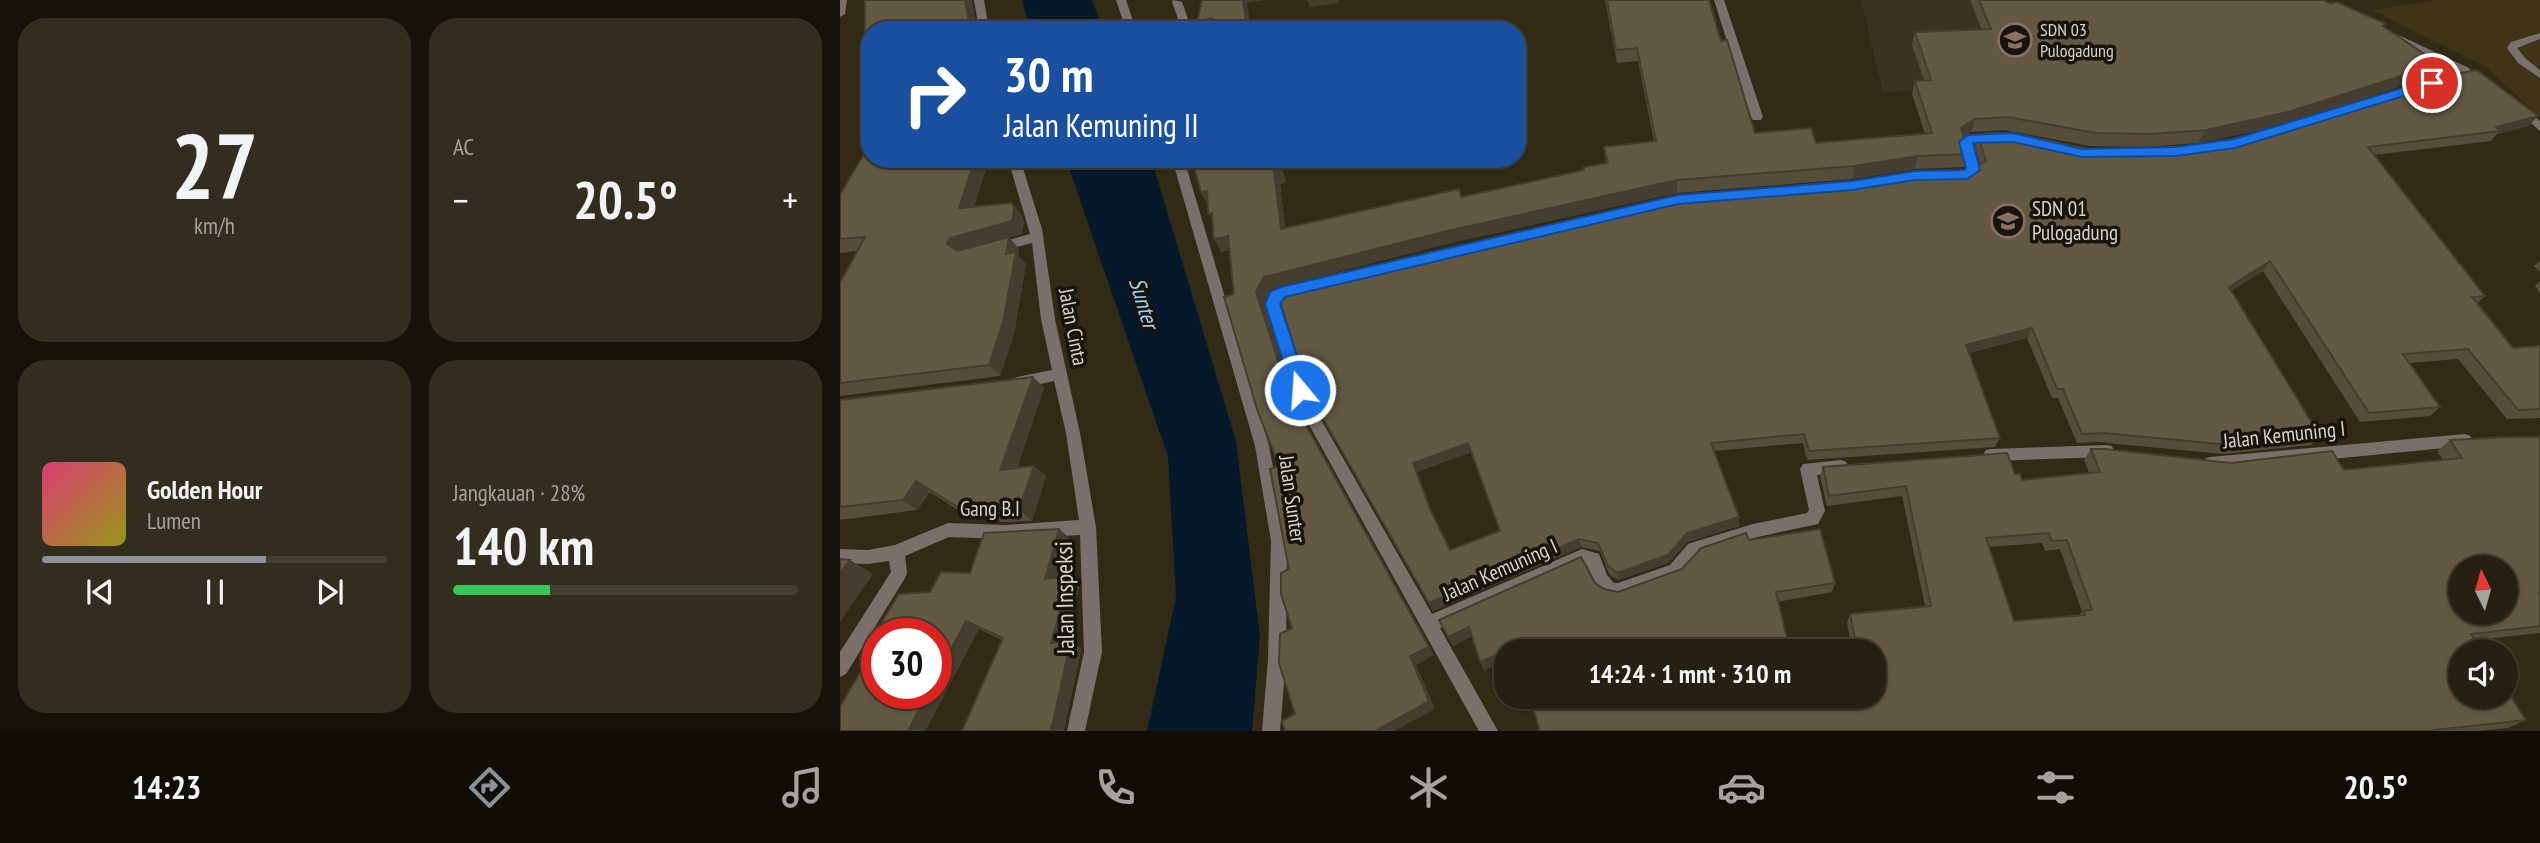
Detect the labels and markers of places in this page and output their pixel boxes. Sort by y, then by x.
place label: SDN 03 Pulogadung [2040,18,2114,62]
school or university icon: SDN 03 Pulogadung [1996,21,2034,59]
pin [2402,53,2462,113]
place label: SDN 01 Pulogadung [2032,195,2118,246]
school or university icon: SDN 01 Pulogadung [1989,202,2027,240]

